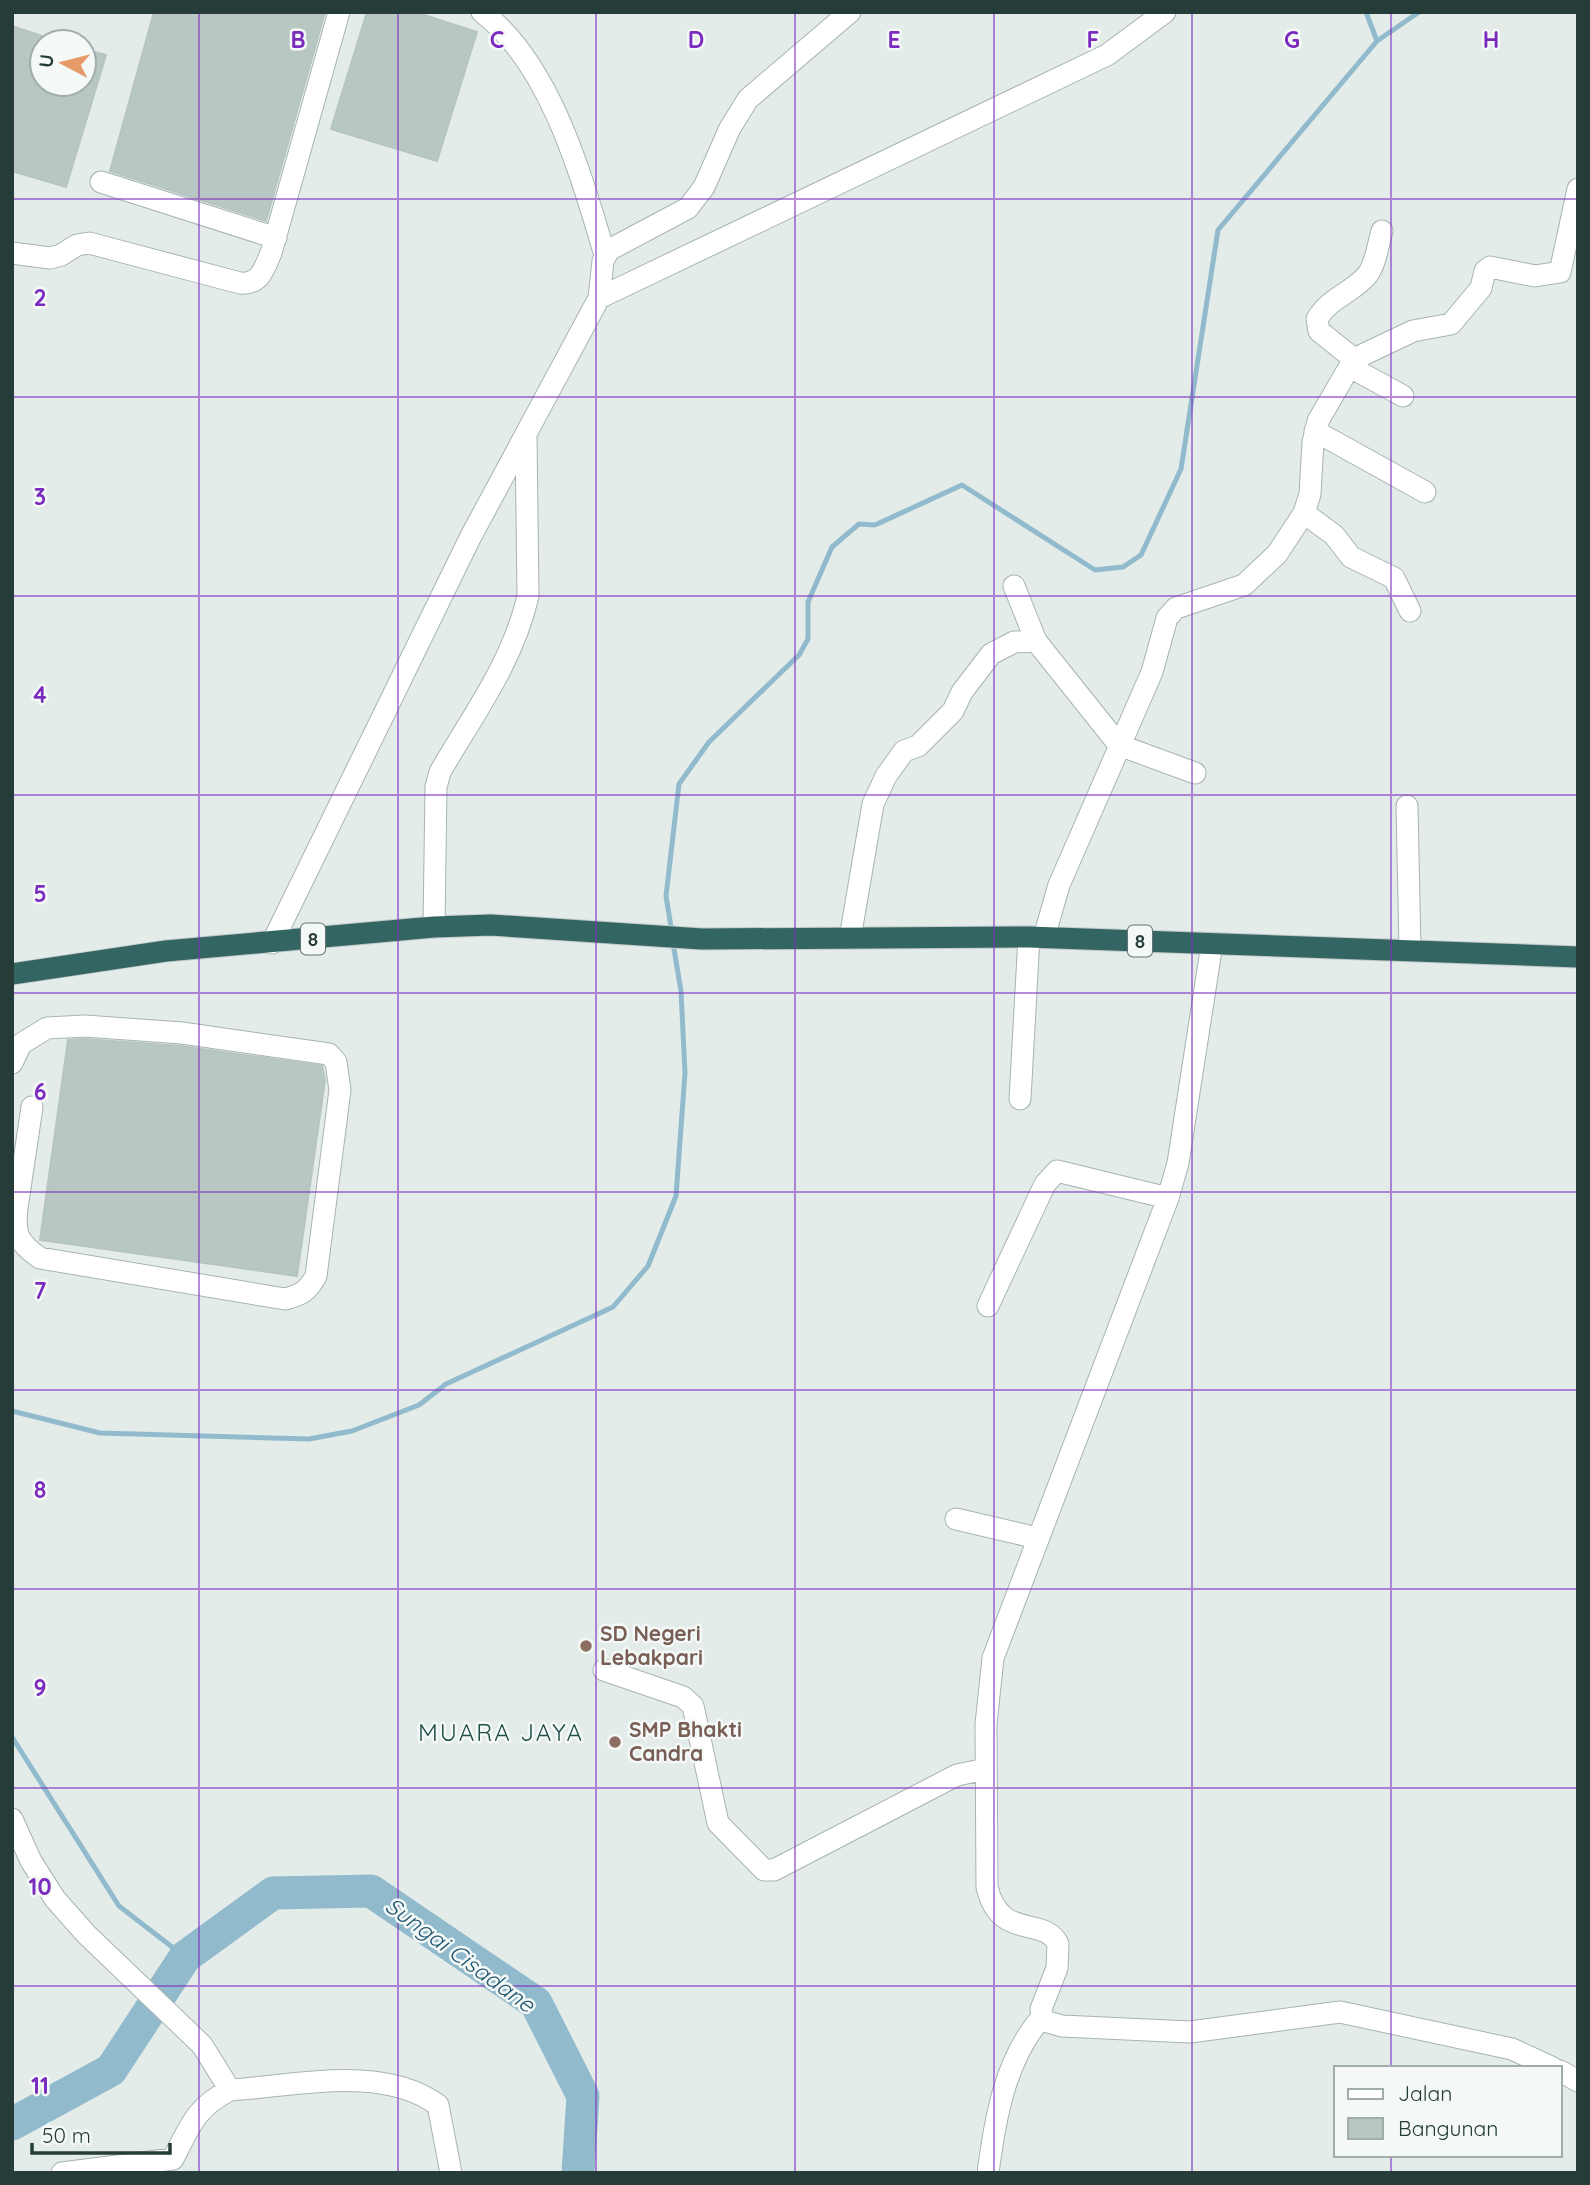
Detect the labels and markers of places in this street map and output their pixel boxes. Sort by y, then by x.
place label: SD Negeri Lebakpari [600,1620,703,1670]
marker: SD Negeri Lebakpari [578,1638,594,1654]
place label: SMP Bhakti Candra [629,1716,742,1766]
marker: SMP Bhakti Candra [607,1734,623,1750]

